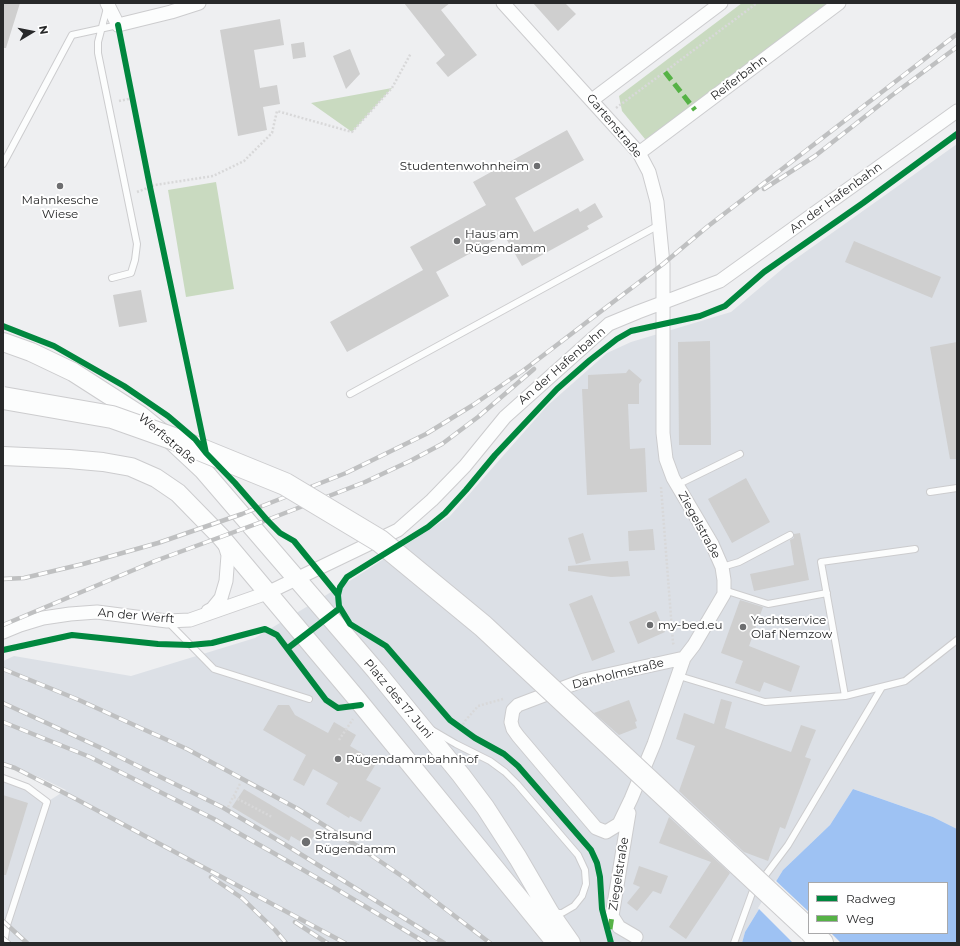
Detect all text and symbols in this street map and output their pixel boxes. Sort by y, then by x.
north arrow [12,12,52,52]
text: N [36,24,51,36]
street label: Reiferbahn [708,52,770,104]
street label: Gartenstraße [583,91,645,161]
place label: Studentenwohnheim [400,159,529,173]
street label: An der Hafenbahn [787,160,885,236]
marker: Studentenwohnheim [532,161,542,171]
marker: Mahnkesche Wiese [55,181,65,191]
place label: Mahnkesche Wiese [22,193,98,221]
place label: Haus am Rügendamm [465,227,546,255]
marker: Haus am Rügendamm [452,236,462,246]
street label: An der Hafenbahn [515,324,609,408]
street label: Werftstraße [135,411,199,467]
street label: Ziegelstraße [675,489,723,561]
street label: An der Werft [97,605,175,627]
place label: Yachtservice Olaf Nemzow [751,613,832,641]
place label: my-bed.eu [658,618,723,632]
marker: my-bed.eu [645,620,655,630]
marker: Yachtservice Olaf Nemzow [738,622,748,632]
street label: Platz des 17. Juni [361,656,435,742]
street label: Dänholmstraße [571,656,665,692]
place label: Rügendammbahnhof [346,752,478,766]
marker: Rügendammbahnhof [333,754,343,764]
place label: Stralsund Rügendamm [315,828,396,856]
marker: Stralsund Rügendamm [300,836,312,848]
street label: Ziegelstraße [606,836,632,912]
legend [808,882,948,934]
text: Radweg [846,891,896,906]
text: Weg [846,911,874,926]

